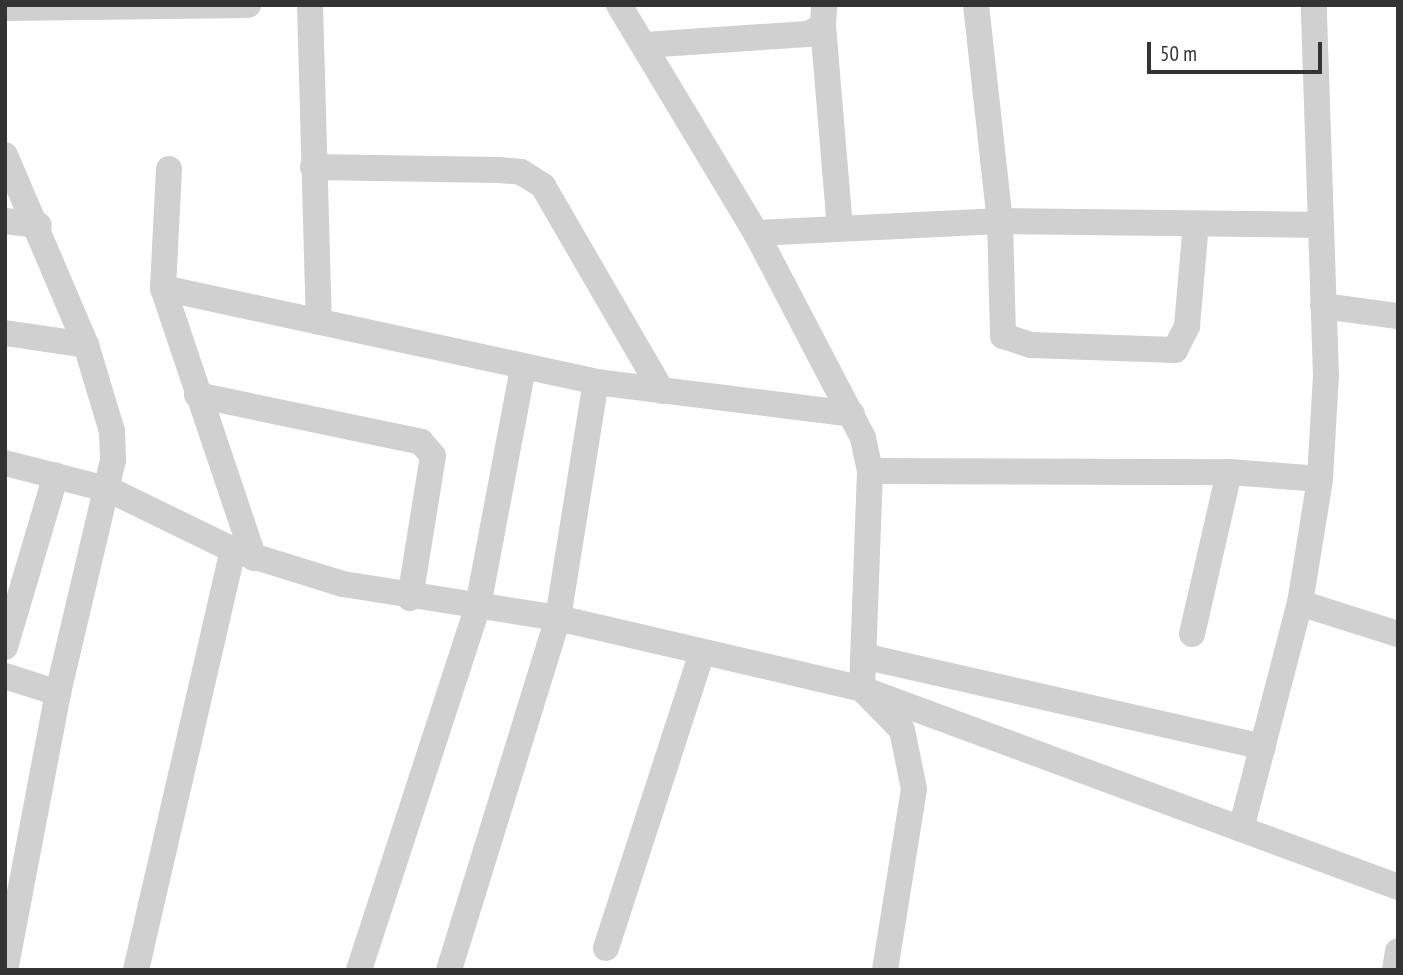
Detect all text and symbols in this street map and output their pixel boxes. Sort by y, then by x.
scale bar [1151,28,1326,72]
text: 50 m [1160,40,1197,67]

